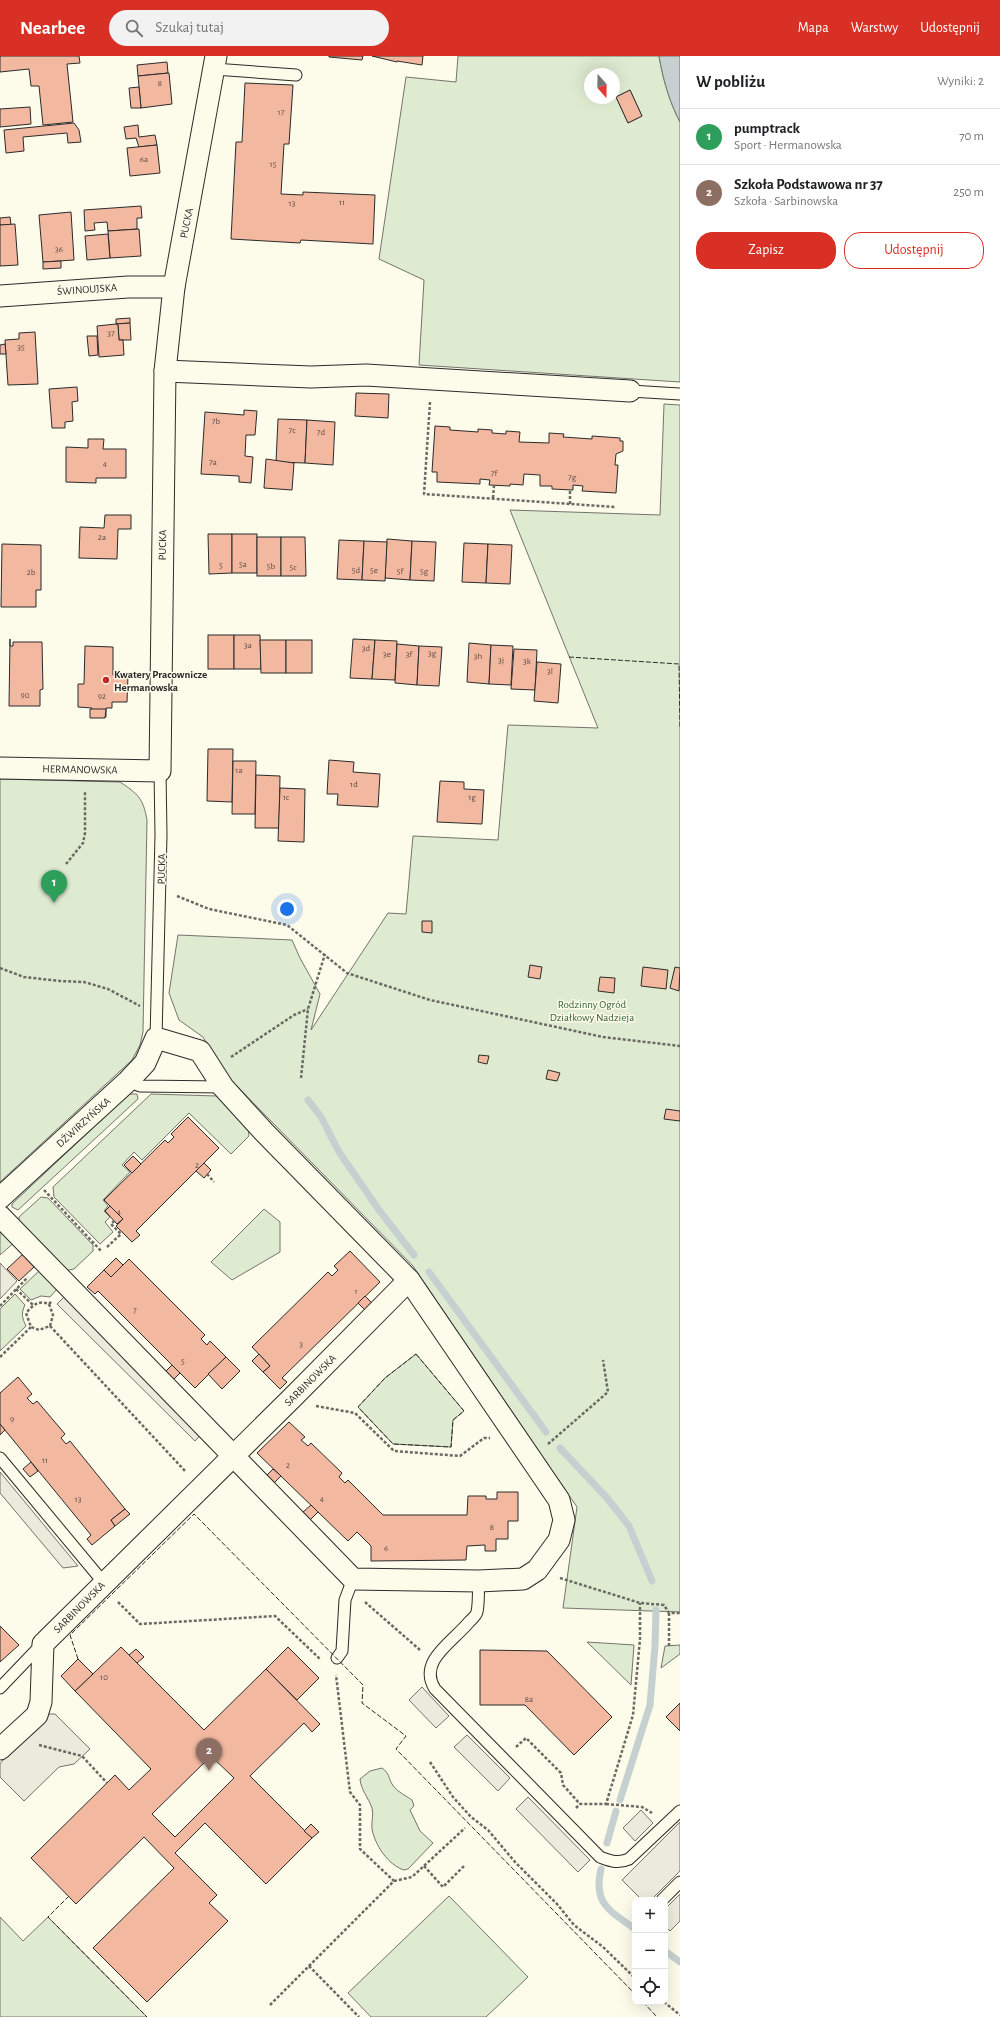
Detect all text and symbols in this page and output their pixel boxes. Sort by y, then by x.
search box [109,10,389,46]
icon: search [123,17,145,39]
text: Nearbee [20,19,85,38]
text: Szukaj tutaj [155,20,224,35]
text: Mapa [798,21,829,35]
text: Warstwy [851,21,898,35]
text: Udostępnij [920,21,980,35]
north arrow [584,68,620,104]
text: W pobliżu [696,73,765,90]
text: Wyniki: 2 [937,75,984,88]
house number: 8 [158,79,162,88]
house number: 17 [278,108,285,117]
text: pumptrack [734,121,800,136]
text: 1 [707,130,711,143]
text: 70 m [959,130,984,143]
text: Sport · Hermanowska [734,139,842,152]
house number: 6a [140,155,148,164]
house number: 15 [270,160,277,169]
text: Szkoła Podstawowa nr 37 [734,177,883,192]
text: 2 [706,186,712,199]
text: 250 m [953,186,984,199]
text: Szkoła · Sarbinowska [734,195,838,208]
house number: 11 [339,198,345,207]
house number: 13 [289,199,296,208]
street label: PUCKA [178,206,195,239]
button: Zapisz [696,232,836,269]
button: Udostępnij [844,232,984,269]
house number: 36 [55,245,63,254]
street label: ŚWINOUJSKA [57,281,118,297]
house number: 37 [107,329,115,338]
house number: 35 [17,343,25,352]
house number: 7b [212,417,221,426]
house number: 7c [288,426,296,435]
house number: 7d [317,428,326,437]
house number: 7a [209,458,217,467]
house number: 4 [103,459,108,468]
house number: 7f [491,469,499,478]
house number: 7g [568,473,577,482]
street label: PUCKA [157,529,168,560]
house number: 2a [98,533,106,542]
house number: 5a [239,560,247,569]
house number: 5 [219,561,223,570]
house number: 5b [267,562,276,571]
house number: 5c [289,563,297,572]
house number: 5d [352,566,361,575]
house number: 5e [370,566,378,575]
house number: 5f [397,567,405,576]
house number: 5g [420,567,429,576]
house number: 2b [27,568,36,577]
house number: 3a [244,641,252,650]
house number: 3d [362,644,371,653]
house number: 3g [428,649,437,658]
house number: 3e [383,650,391,659]
house number: 3f [406,650,413,659]
house number: 3h [474,652,483,661]
house number: 3j [498,656,504,665]
house number: 3k [523,657,532,666]
house number: 3l [547,667,553,676]
place label: Kwatery Pracownicze Hermanowska [114,669,207,693]
marker: Kwatery Pracownicze Hermanowska [101,675,111,685]
house number: 90 [21,691,30,700]
house number: 92 [98,692,106,701]
street label: HERMANOWSKA [42,763,118,776]
house number: 1a [235,766,243,775]
house number: 1d [350,780,358,789]
house number: 1c [283,793,290,802]
house number: 1g [468,793,476,802]
street label: PUCKA [156,853,167,884]
pin: 1 [41,870,67,903]
your location [277,899,297,919]
park label: Rodzinny Ogród Działkowy Nadzieja [550,999,634,1023]
street label: DŹWIRZYŃSKA [54,1094,113,1149]
house number: 2 [195,1161,199,1170]
house number: 4 [117,1207,122,1216]
house number: 1 [354,1287,358,1296]
house number: 7 [133,1306,137,1315]
house number: 3 [299,1340,303,1349]
street label: SARBINOWSKA [282,1352,339,1408]
house number: 5 [181,1357,185,1366]
house number: 9 [10,1415,14,1424]
house number: 11 [42,1456,48,1465]
house number: 2 [286,1461,290,1470]
house number: 4 [320,1494,325,1503]
house number: 13 [75,1495,82,1504]
house number: 8 [490,1523,494,1532]
house number: 6 [384,1544,388,1553]
street label: SARBINOWSKA [51,1579,108,1635]
house number: 10 [100,1673,108,1682]
house number: 8a [525,1695,533,1704]
pin: 2 [196,1738,222,1771]
map controls [632,1897,668,2005]
button: + [632,1897,668,1933]
button: − [632,1933,668,1969]
button: locate [632,1969,668,2005]

